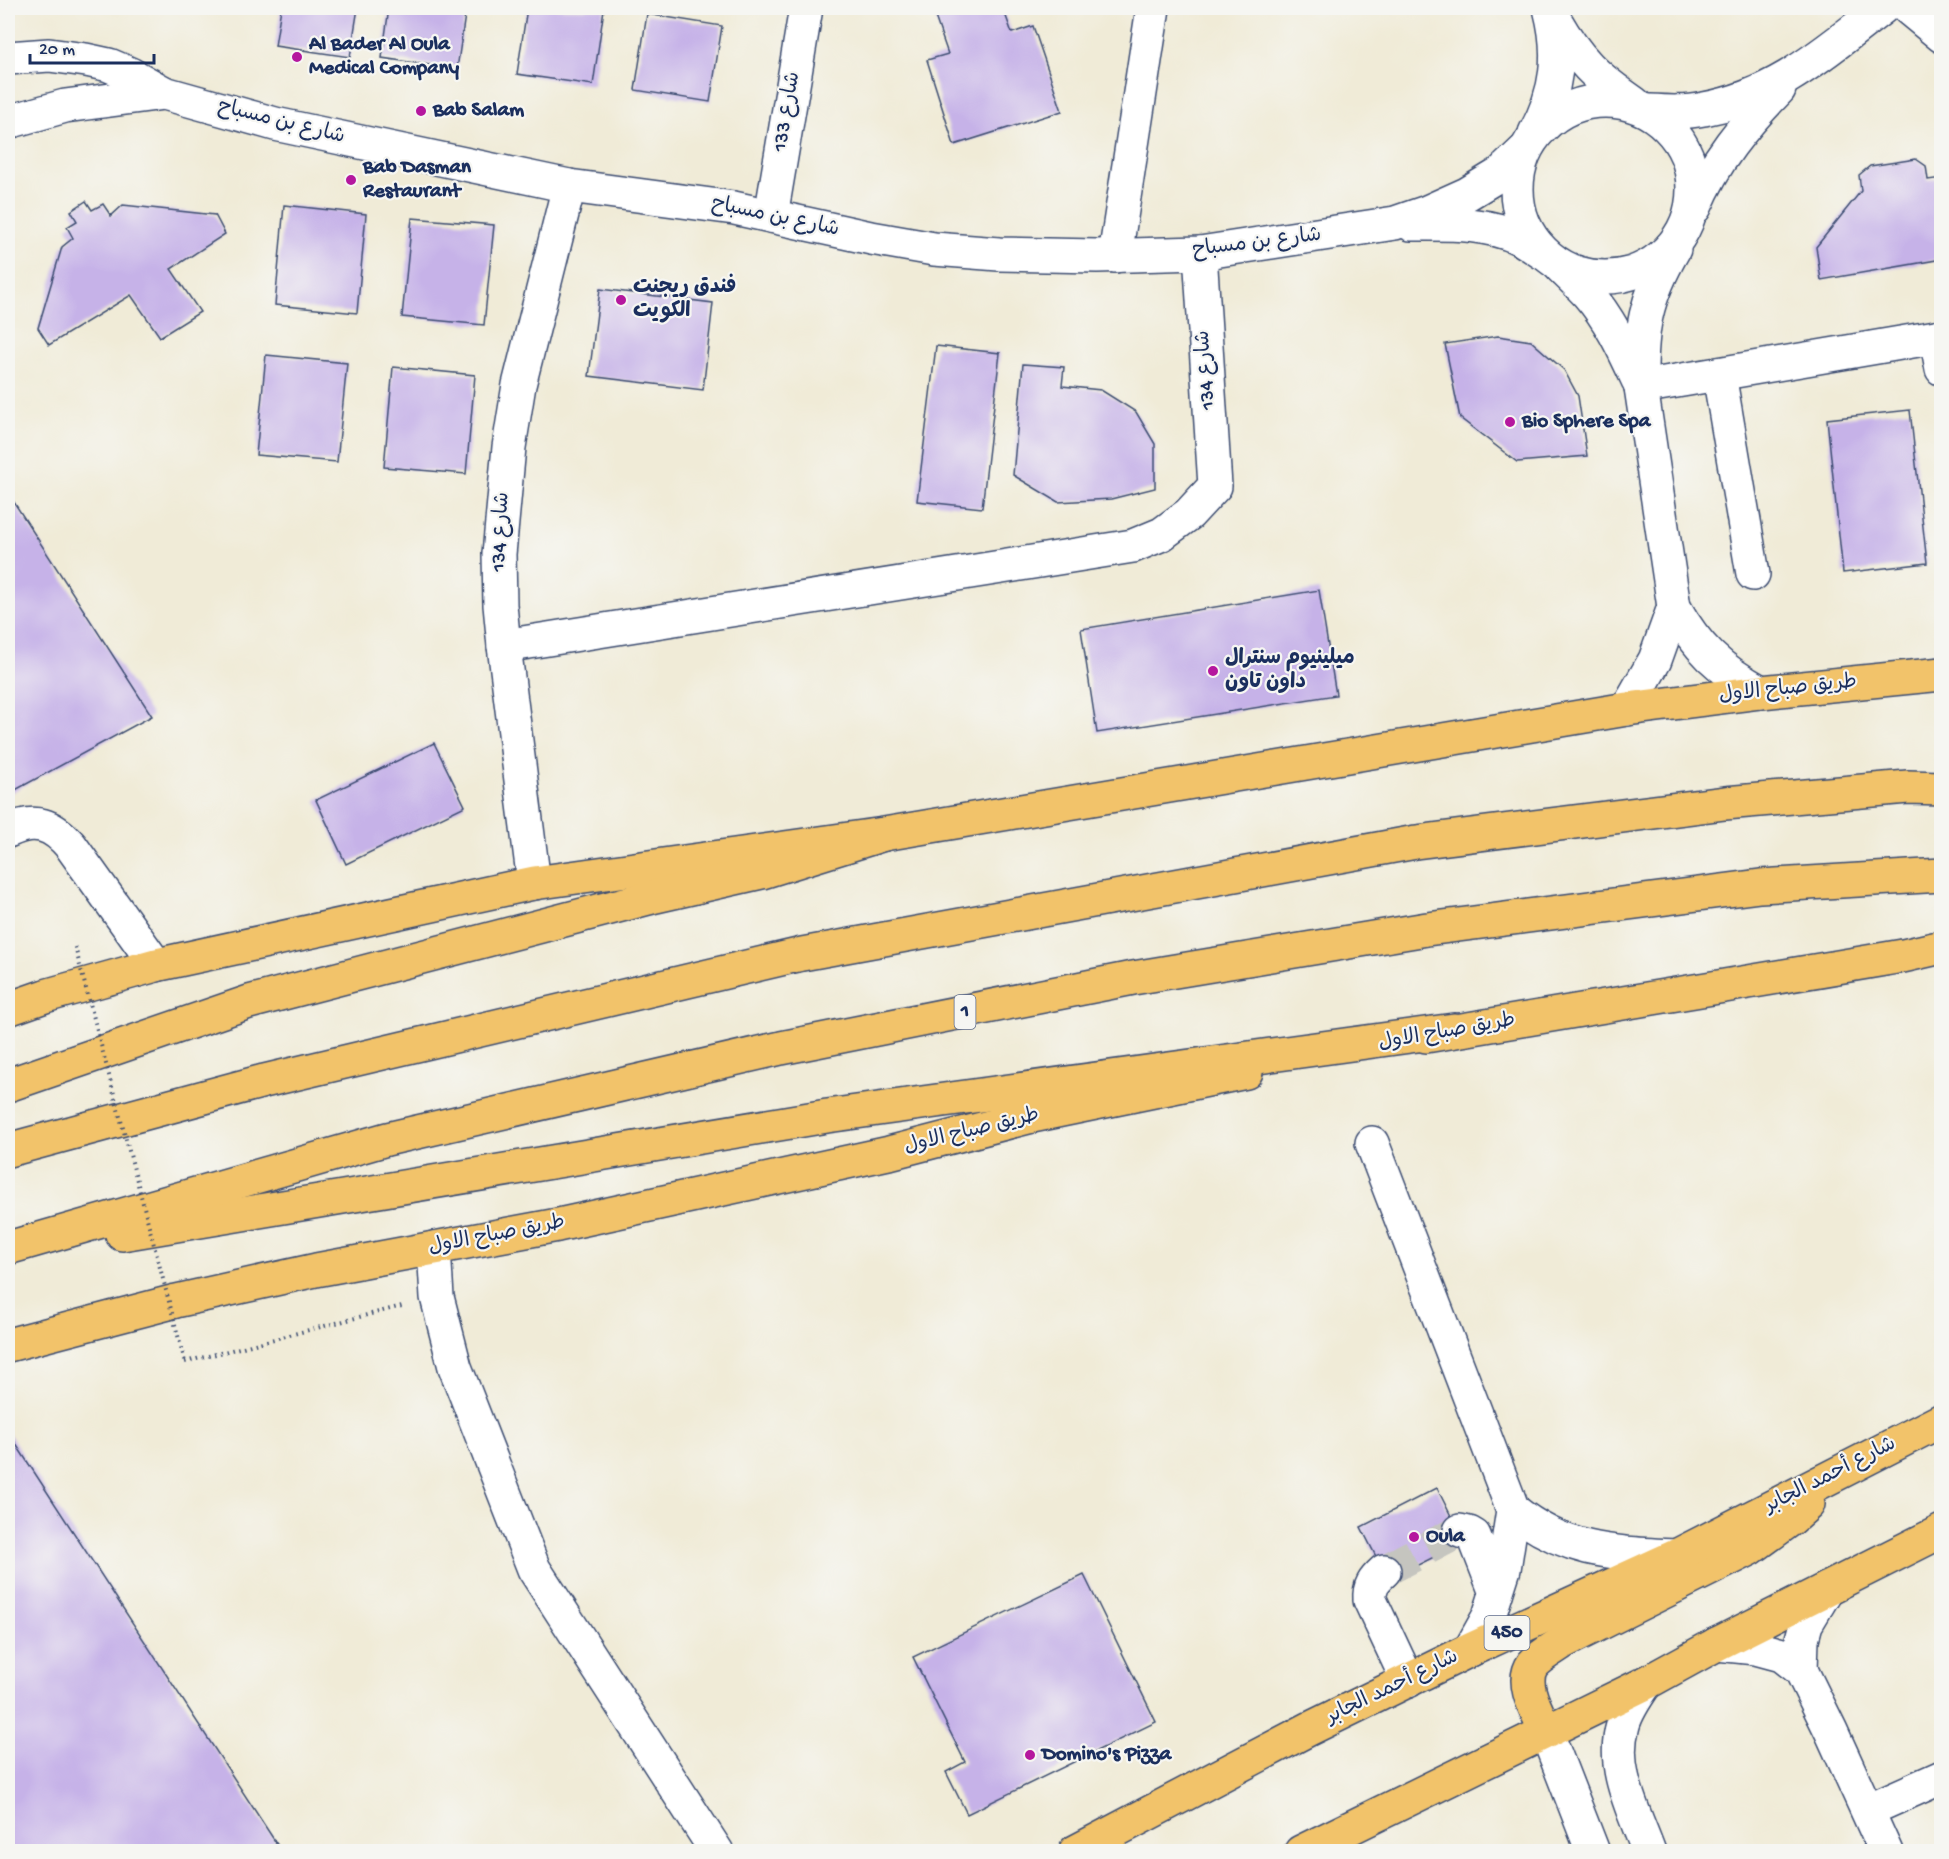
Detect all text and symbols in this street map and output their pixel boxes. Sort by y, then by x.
scale bar [30,27,154,65]
place label: Al Bader Al Oula Medical Company [308,33,460,82]
text: 20 m [39,40,75,61]
marker: Al Bader Al Oula Medical Company [290,50,304,64]
street label: شارع 133 [769,70,807,155]
street label: شارع بن مسباح [215,95,347,151]
place label: Bab Salam [432,99,524,124]
marker: Bab Salam [414,104,428,118]
place label: Bab Dasman Restaurant [362,156,472,205]
marker: Bab Dasman Restaurant [344,173,358,187]
street label: شارع بن مسباح [709,192,841,244]
street label: شارع بن مسباح [1191,224,1323,264]
place label: فندق ريجنت الكويت [633,273,736,325]
marker: فندق ريجنت الكويت [614,293,628,307]
street label: شارع 134 [1192,329,1222,412]
place label: Bio Sphere Spa [1521,410,1652,435]
marker: Bio Sphere Spa [1503,415,1517,429]
street label: شارع 134 [487,492,517,573]
place label: ميلينيوم سنترال داون تاون [1225,647,1355,696]
marker: ميلينيوم سنترال داون تاون [1206,664,1220,678]
street label: طريق صباح الاول [1718,670,1858,710]
road number: 1 [954,995,976,1029]
street label: طريق صباح الاول [1377,1009,1517,1057]
street label: طريق صباح الاول [902,1103,1042,1161]
street label: طريق صباح الاول [427,1211,567,1261]
street label: شارع أحمد الجابر [1758,1430,1901,1521]
place label: Oula [1426,1525,1466,1550]
marker: Oula [1407,1530,1421,1544]
road number: 450 [1484,1616,1530,1650]
street label: شارع أحمد الجابر [1320,1643,1463,1732]
place label: Domino's Pizza [1040,1743,1173,1768]
marker: Domino's Pizza [1023,1748,1037,1762]

